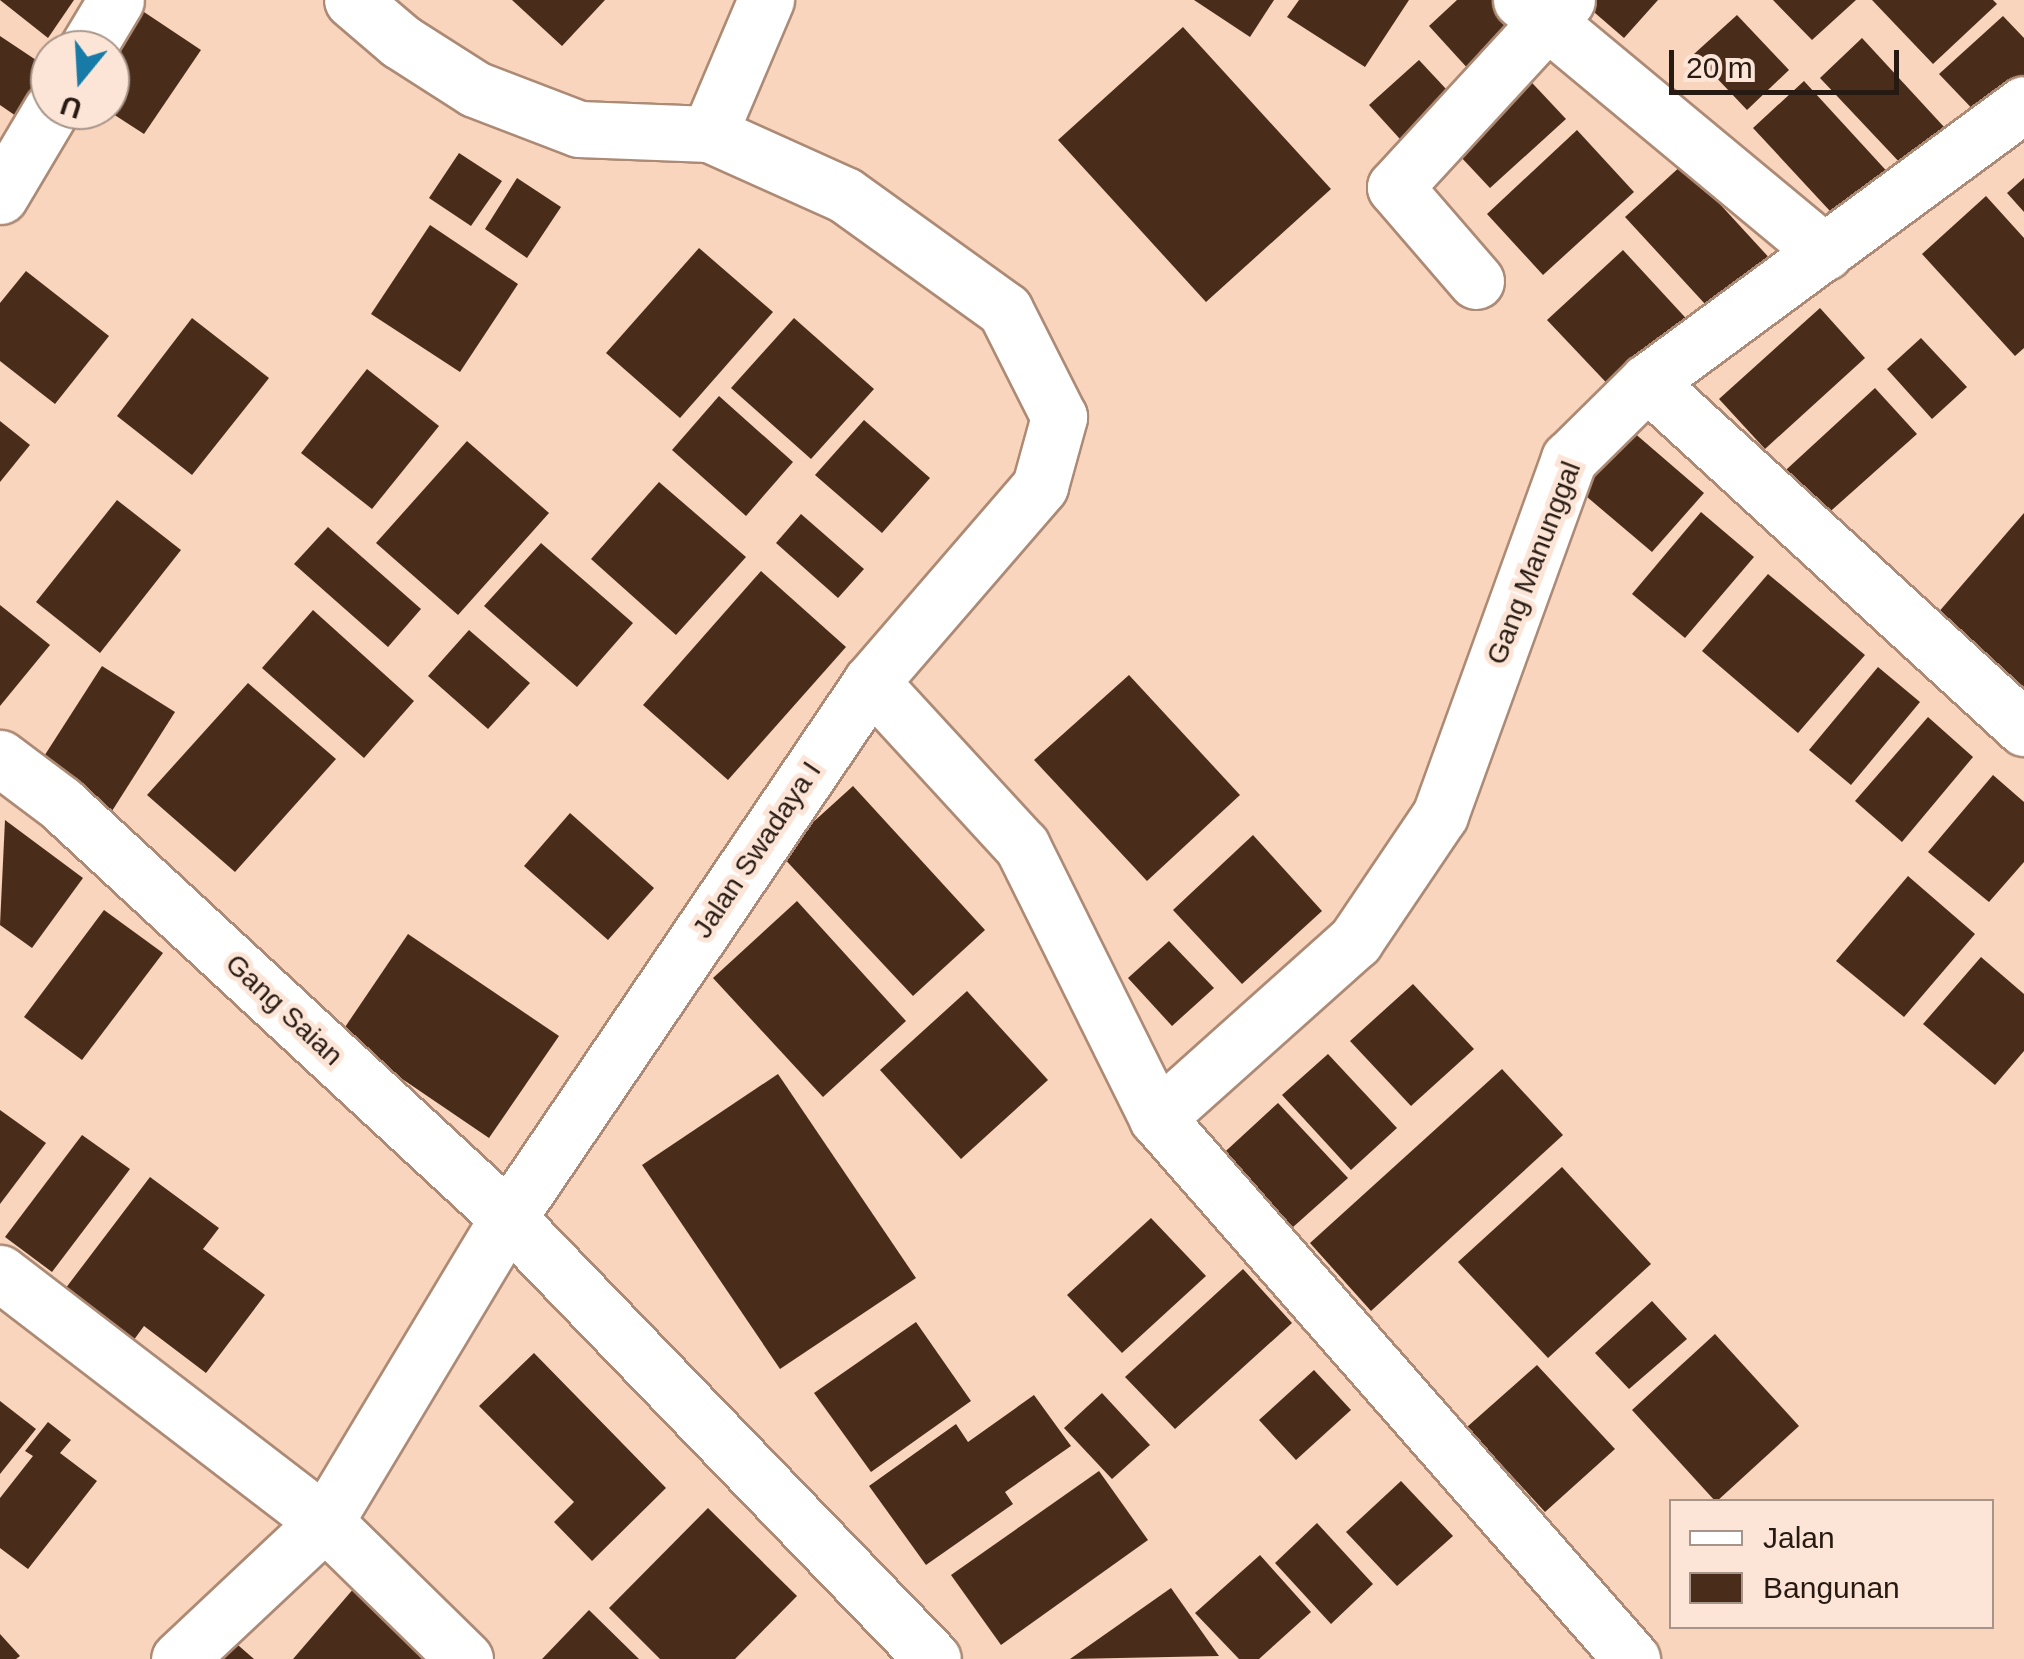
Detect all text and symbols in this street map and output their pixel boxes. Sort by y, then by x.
north arrow [30,30,130,130]
scale bar [1674,30,1904,92]
text: 20 m [1686,51,1753,84]
text: U [57,89,86,125]
street label: Gang Manunggal [1480,457,1588,669]
street label: Jalan Swadaya I [686,755,828,945]
street label: Gang Saian [218,947,350,1073]
legend [1669,1499,1994,1629]
text: Jalan [1763,1521,1835,1554]
text: Bangunan [1763,1571,1900,1604]

